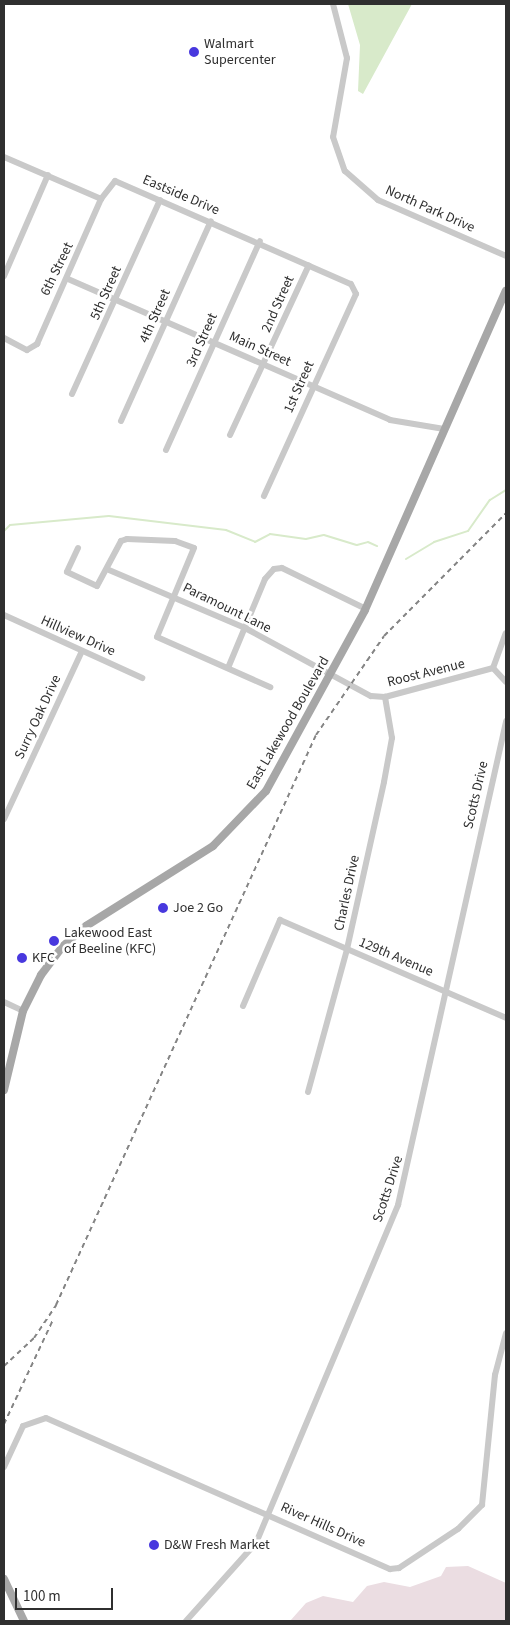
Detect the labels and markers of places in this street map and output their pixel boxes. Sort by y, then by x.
place label: Walmart Supercenter [204,36,276,68]
marker: Walmart Supercenter [188,46,200,58]
place label: Joe 2 Go [173,900,223,916]
marker: Joe 2 Go [157,902,169,914]
place label: Lakewood East of Beeline (KFC) [64,925,156,958]
marker: Lakewood East of Beeline (KFC) [48,935,60,947]
place label: KFC [32,950,55,966]
marker: KFC [16,952,28,964]
place label: D&W Fresh Market [164,1537,270,1553]
marker: D&W Fresh Market [148,1539,160,1551]

